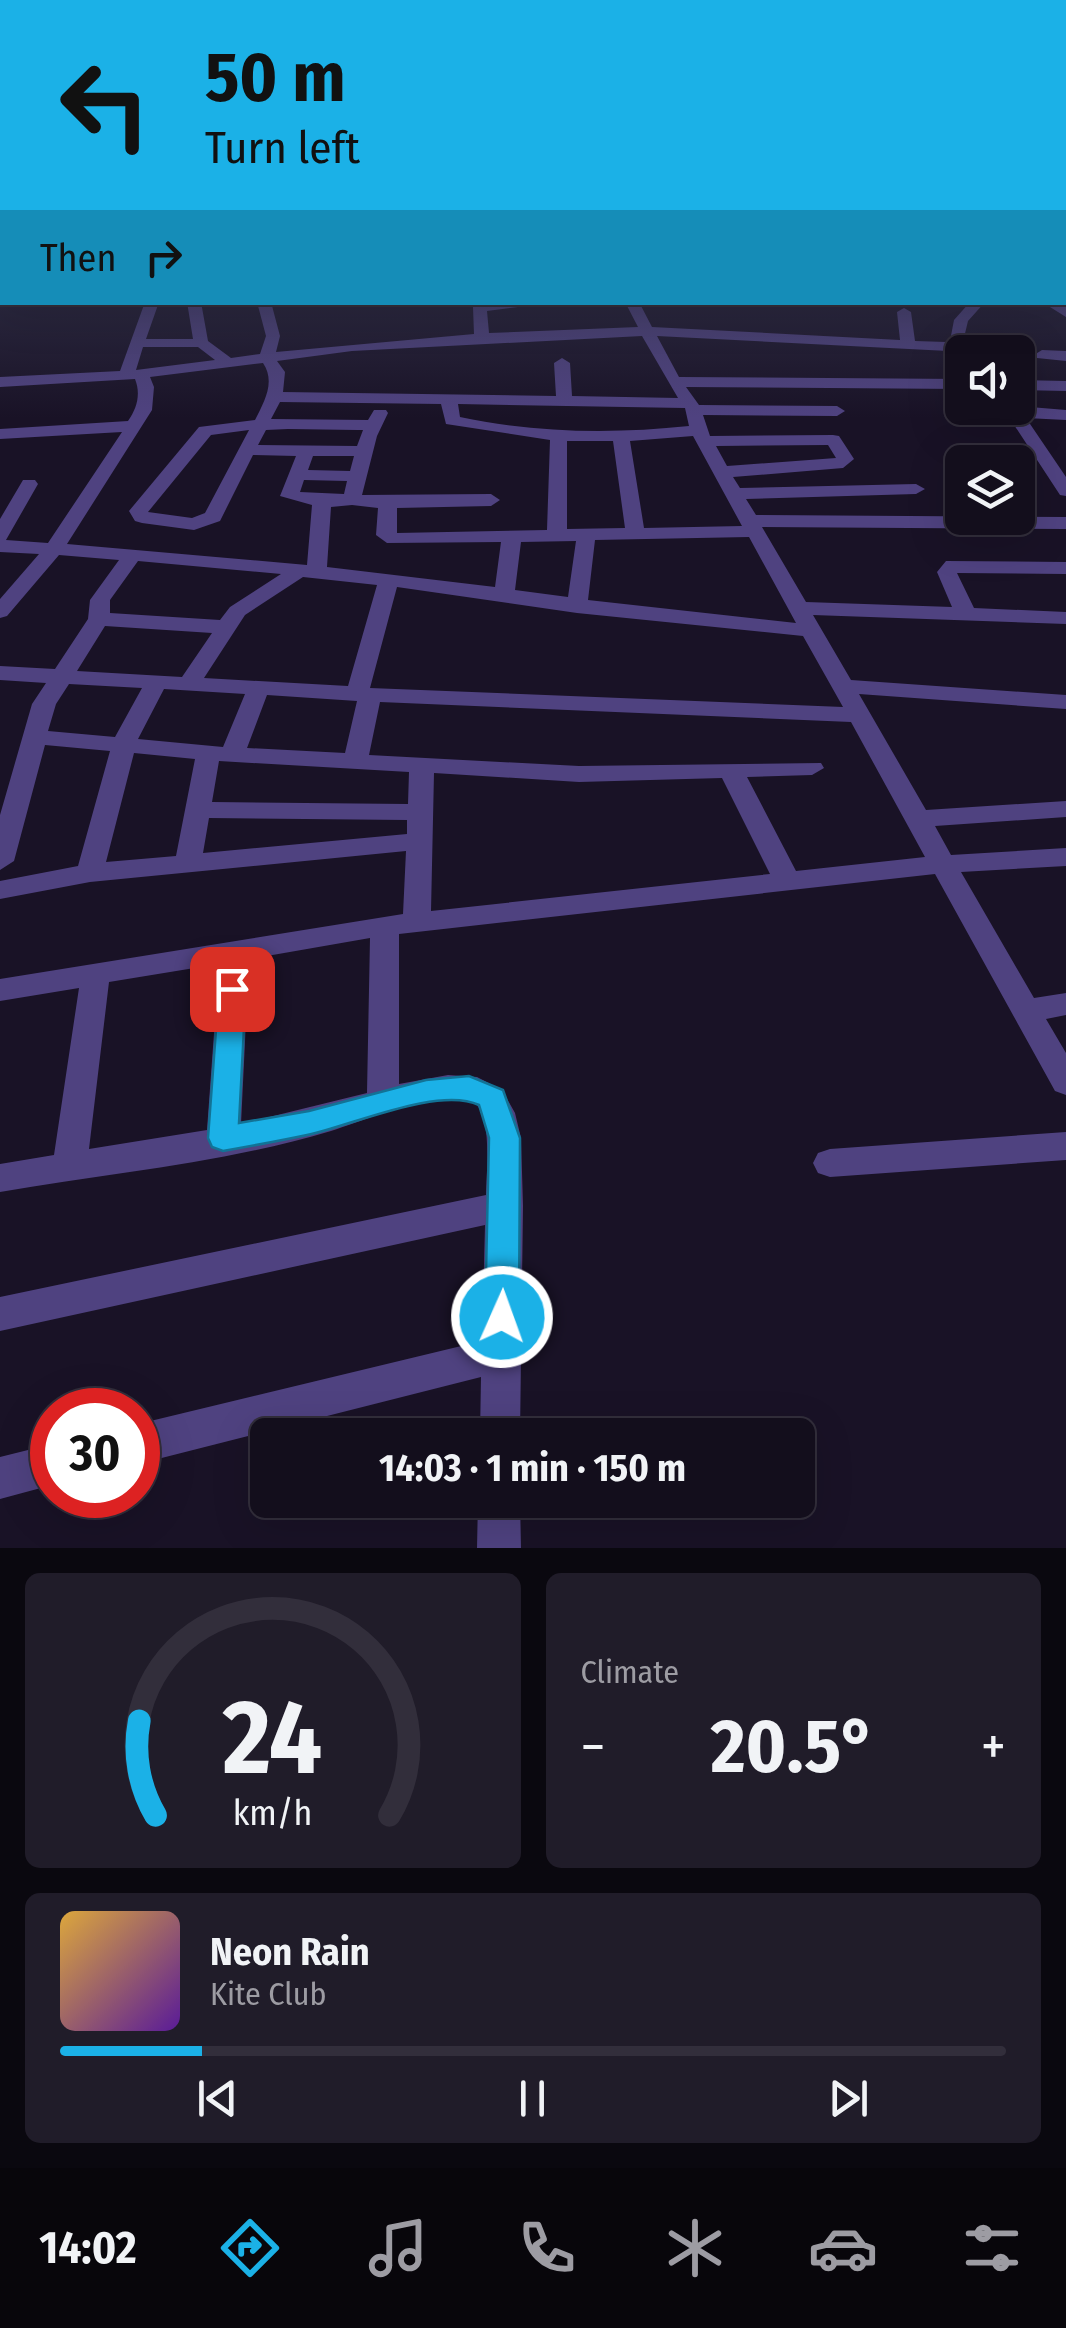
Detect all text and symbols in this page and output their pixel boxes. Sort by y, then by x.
text: 50 m [205,36,346,120]
icon: left [40,40,170,170]
text: Turn left [205,121,360,175]
icon: right [136,230,191,285]
text: Then [40,235,116,281]
map controls [945,335,1035,535]
button: sound [945,335,1035,425]
button: layers [945,445,1035,535]
pin [190,947,275,1032]
icon: arrive [205,962,260,1017]
position arrow [450,1265,554,1369]
speed limit sign: 30 [30,1388,160,1518]
text: 14:03 · 1 min · 150 m [379,1445,686,1491]
text: Climate [581,1653,679,1691]
text: 24 [222,1676,323,1801]
text: 20.5° [711,1702,876,1792]
text: − [581,1714,605,1780]
text: + [981,1714,1006,1780]
text: km/h [233,1792,313,1834]
text: Neon Rain [210,1929,370,1975]
text: Kite Club [210,1975,326,2013]
icon: previous [190,2071,245,2126]
icon: pause [505,2071,560,2126]
icon: next [821,2071,876,2126]
icon: directions [215,2213,285,2283]
icon: music [363,2213,433,2283]
icon: phone [512,2213,582,2283]
icon: climate [660,2213,730,2283]
icon: car [808,2213,878,2283]
icon: filters [957,2213,1027,2283]
text: 14:02 [39,2221,137,2275]

